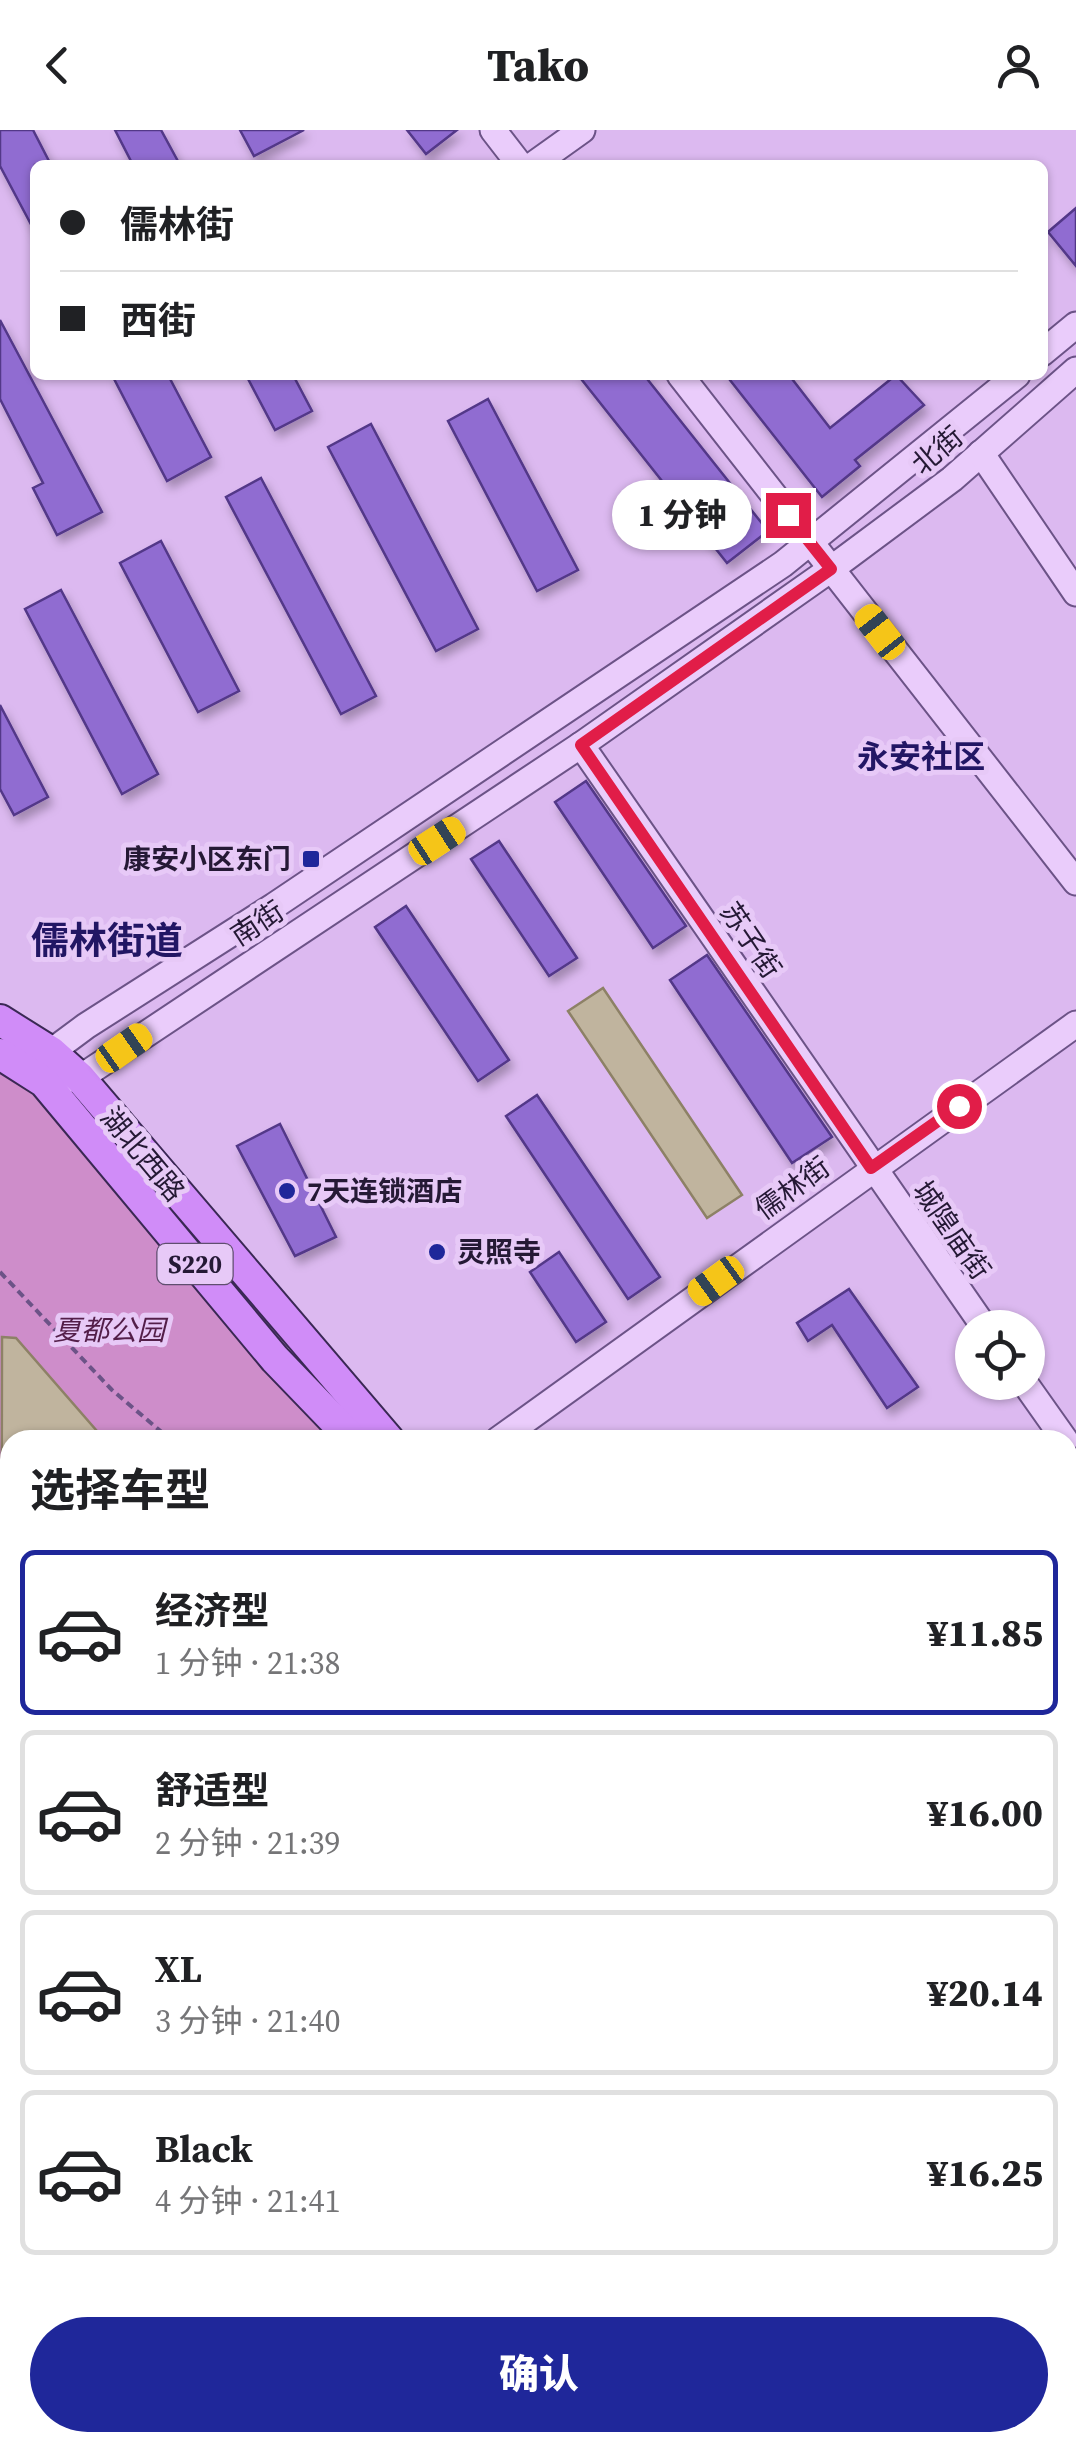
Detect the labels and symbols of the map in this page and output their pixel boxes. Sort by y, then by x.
street label: 北街 [903,417,971,483]
callout: 1 分钟 [613,480,753,550]
route end [766,493,811,538]
car [850,599,910,665]
district label: 永安社区 [857,735,985,779]
car [404,812,470,870]
place label: 康安小区东门 [123,840,291,878]
marker: 康安小区东门 [300,848,322,870]
street label: 南街 [223,892,291,954]
street label: 苏子街 [712,895,790,985]
district label: 儒林街道 [31,915,183,967]
car [91,1019,157,1077]
route start [937,1084,982,1129]
street label: 湖北西路 [92,1099,194,1209]
street label: 儒林街 [747,1148,837,1228]
place label: 7天连锁酒店 [307,1172,462,1210]
street label: 城隍庙街 [904,1173,1000,1287]
marker: 7天连锁酒店 [276,1180,298,1202]
place label: 灵照寺 [457,1233,541,1271]
marker: 灵照寺 [426,1241,448,1263]
road number: S220 [158,1244,232,1284]
car [683,1251,749,1311]
park label: 夏都公园 [53,1311,169,1349]

